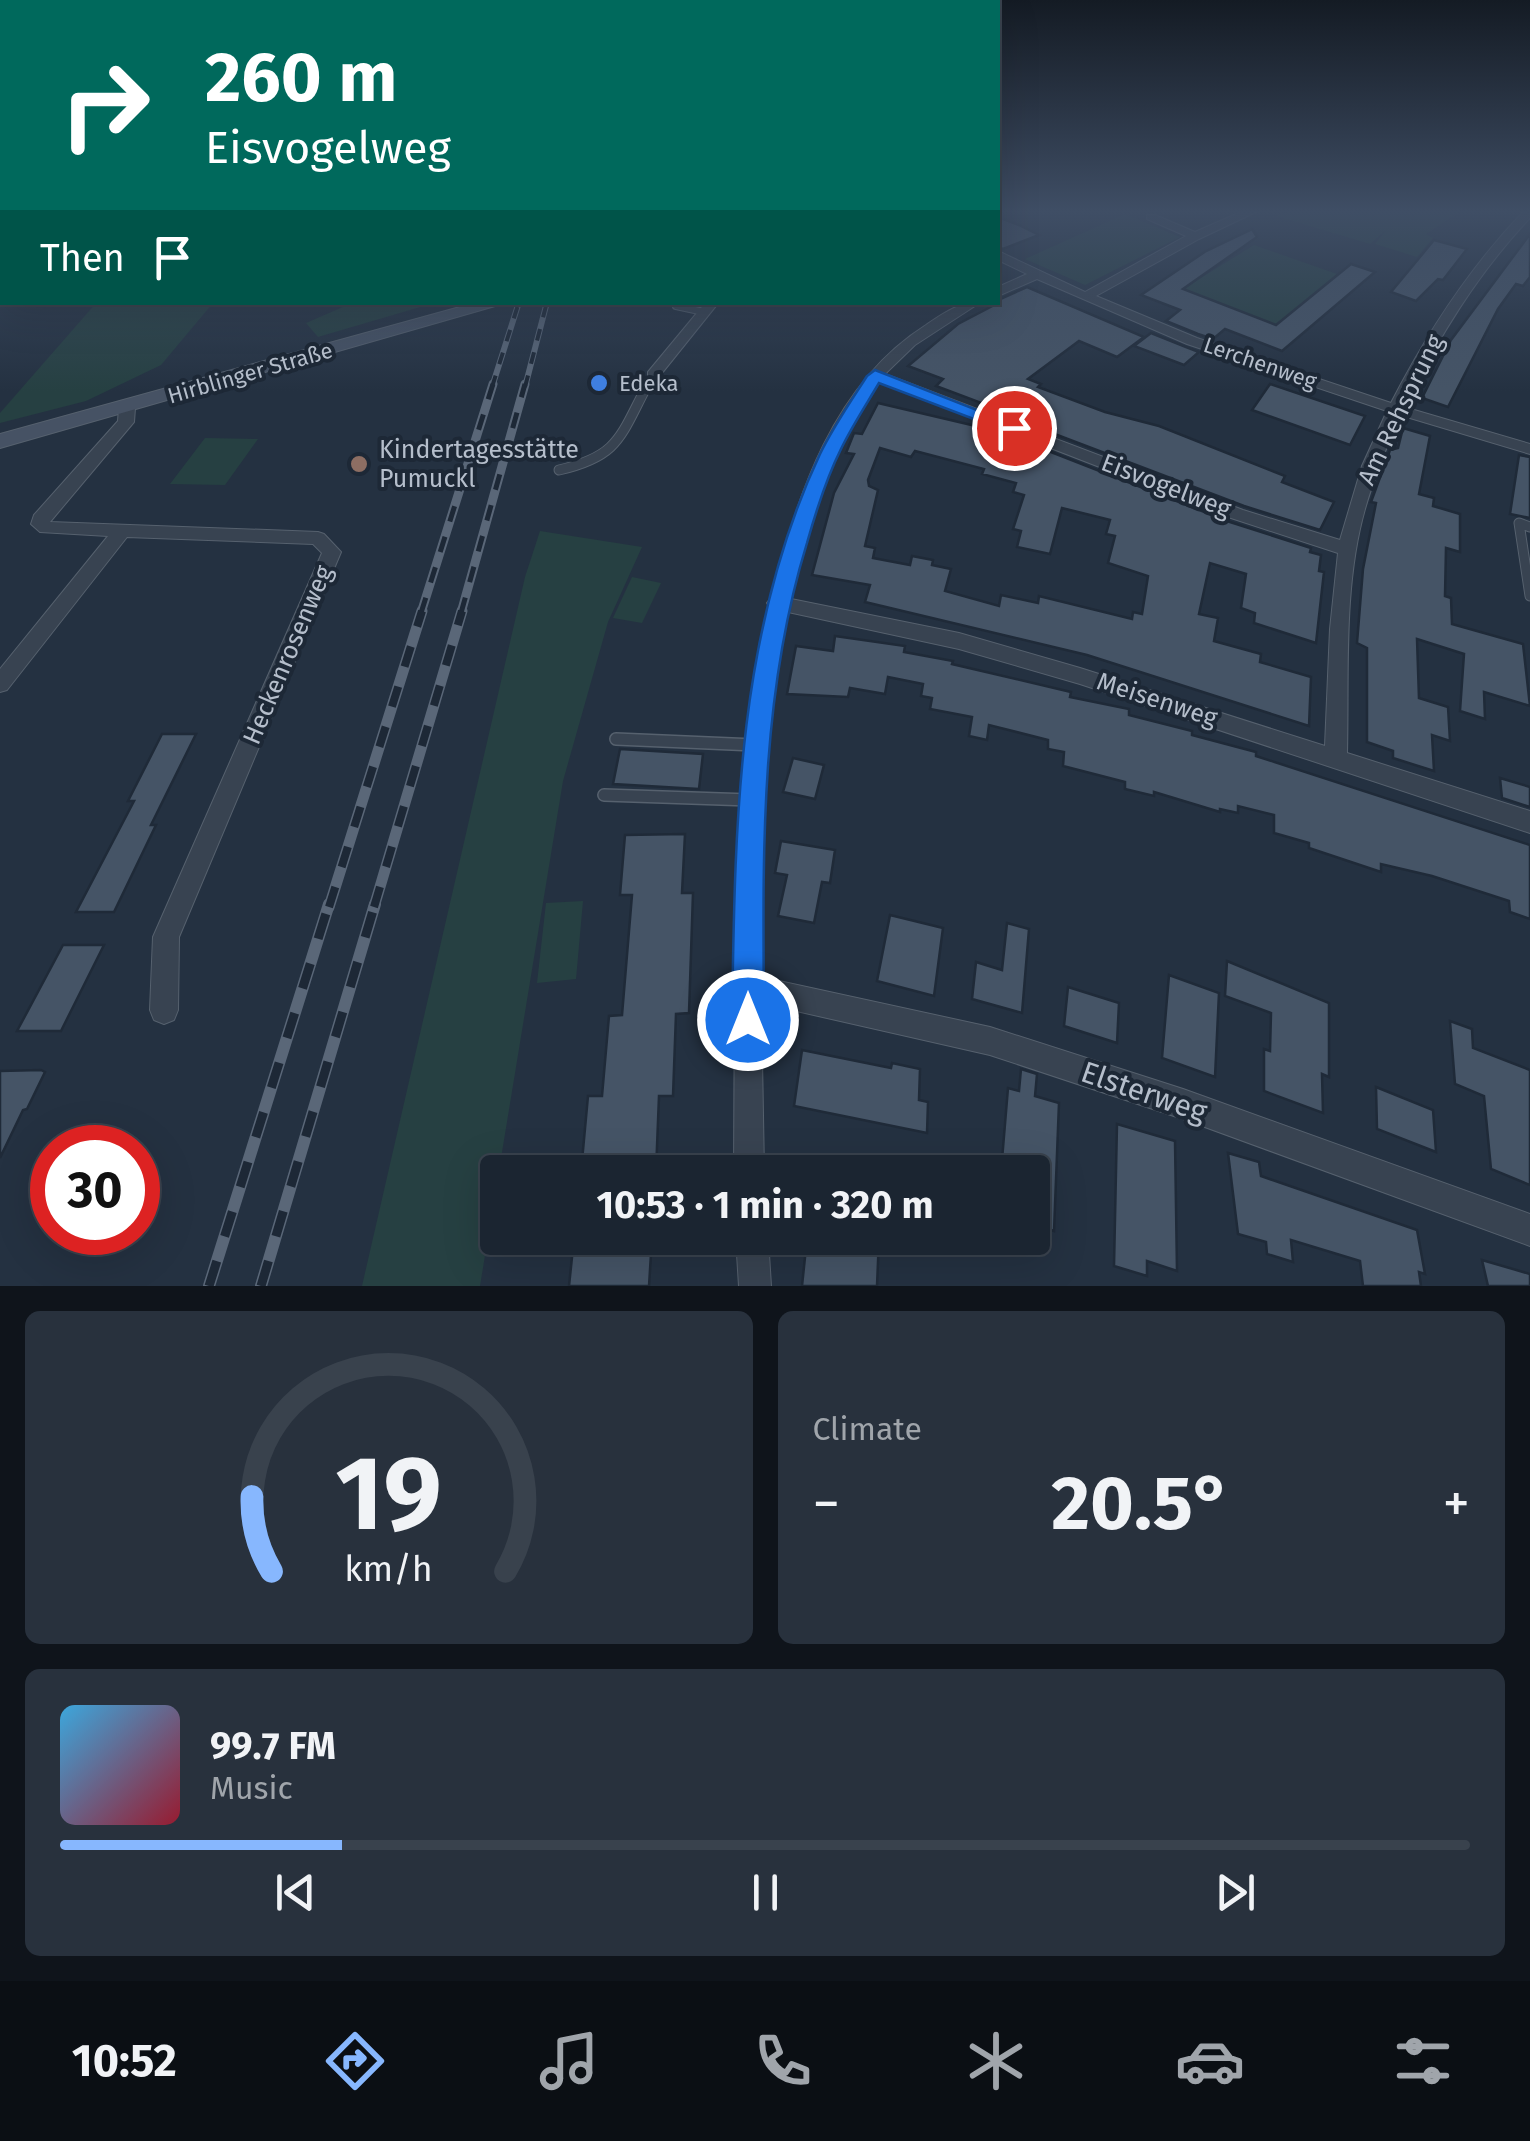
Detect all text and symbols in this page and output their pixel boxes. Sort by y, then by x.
text: 260 m [205,36,397,120]
icon: right [40,40,170,170]
text: Eisvogelweg [205,121,451,175]
icon: arrive [145,230,200,285]
text: Then [40,235,125,281]
street label: Am Rehsprung [1352,330,1450,490]
street label: Lerchenweg [1200,331,1321,395]
street label: Hirblinger Straße [164,337,336,409]
place label: Edeka [619,370,678,397]
marker: Edeka [588,372,610,394]
pin [972,386,1057,471]
icon: arrive [987,401,1042,456]
place label: Kindertagesstätte Pumuckl [379,435,579,494]
street label: Eisvogelweg [1097,448,1235,524]
marker: Kindertagesstätte Pumuckl [348,453,370,475]
street label: Heckenrosenweg [237,561,339,749]
street label: Meisenweg [1093,666,1221,734]
position arrow [696,968,800,1072]
street label: Elsterweg [1076,1054,1212,1130]
speed limit sign: 30 [30,1125,160,1255]
text: 10:53 · 1 min · 320 m [596,1182,934,1228]
text: Climate [813,1410,922,1448]
text: 19 [336,1432,442,1557]
text: 20.5° [1051,1459,1231,1549]
text: − [813,1471,840,1537]
text: + [1443,1471,1470,1537]
text: km/h [345,1548,433,1590]
text: 99.7 FM [210,1723,336,1769]
text: Music [210,1769,293,1807]
icon: previous [268,1865,323,1920]
icon: pause [738,1865,793,1920]
icon: next [1208,1865,1263,1920]
icon: directions [320,2026,390,2096]
icon: music [534,2026,604,2096]
icon: phone [748,2026,818,2096]
icon: climate [961,2026,1031,2096]
icon: car [1175,2026,1245,2096]
icon: filters [1388,2026,1458,2096]
text: 10:52 [72,2034,177,2088]

